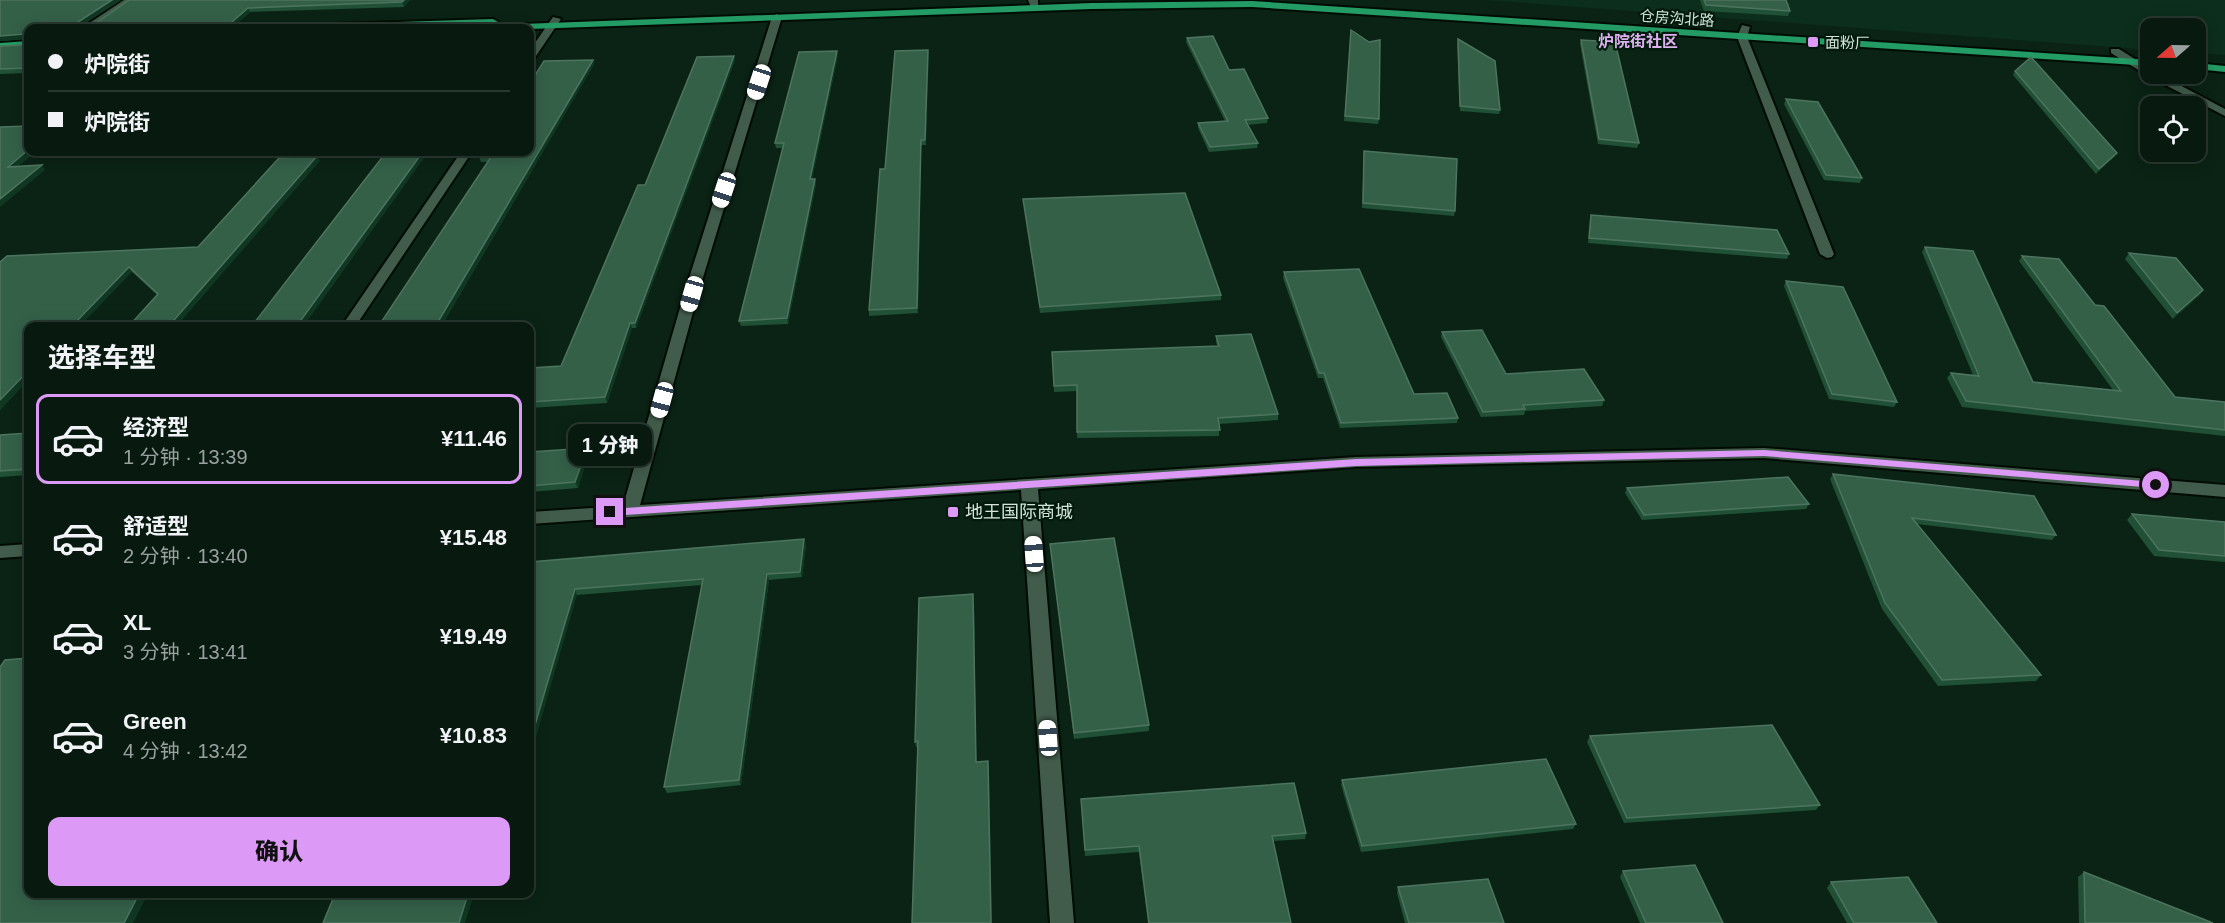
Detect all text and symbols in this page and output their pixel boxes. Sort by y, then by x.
street label: 仓房沟北路 [1639,7,1715,29]
north arrow [2140,18,2206,84]
map controls [2140,18,2206,162]
district label: 炉院街社区 [1598,32,1678,50]
place label: 面粉厂 [1825,34,1870,51]
marker: 面粉厂 [1806,35,1820,49]
text: 炉院街 [84,52,150,77]
car [745,62,773,102]
button: locate [2140,96,2206,162]
text: 炉院街 [84,110,150,135]
car [710,170,738,210]
car [678,274,706,314]
text: 选择车型 [48,343,156,373]
car [649,380,675,420]
icon: car [51,412,105,466]
text: 经济型 [123,415,189,440]
callout: 1 分钟 [568,425,652,467]
text: ¥11.46 [441,426,507,451]
text: 1 分钟 [582,434,638,456]
text: 1 分钟 · 13:39 [123,446,248,468]
route start [2142,471,2169,498]
route end [596,498,623,525]
place label: 地王国际商城 [965,502,1073,522]
marker: 地王国际商城 [946,505,960,519]
icon: car [51,511,105,565]
text: 舒适型 [123,514,189,539]
text: ¥15.48 [440,525,507,550]
car [1024,535,1044,573]
text: 2 分钟 · 13:40 [123,545,248,567]
icon: car [51,610,105,664]
text: XL [123,610,151,635]
text: ¥19.49 [440,624,507,649]
text: 3 分钟 · 13:41 [123,641,248,663]
icon: car [51,709,105,763]
text: Green [123,709,187,734]
car [1038,719,1058,757]
text: ¥10.83 [440,723,507,748]
text: 4 分钟 · 13:42 [123,740,248,762]
button: 确认 [48,817,510,886]

